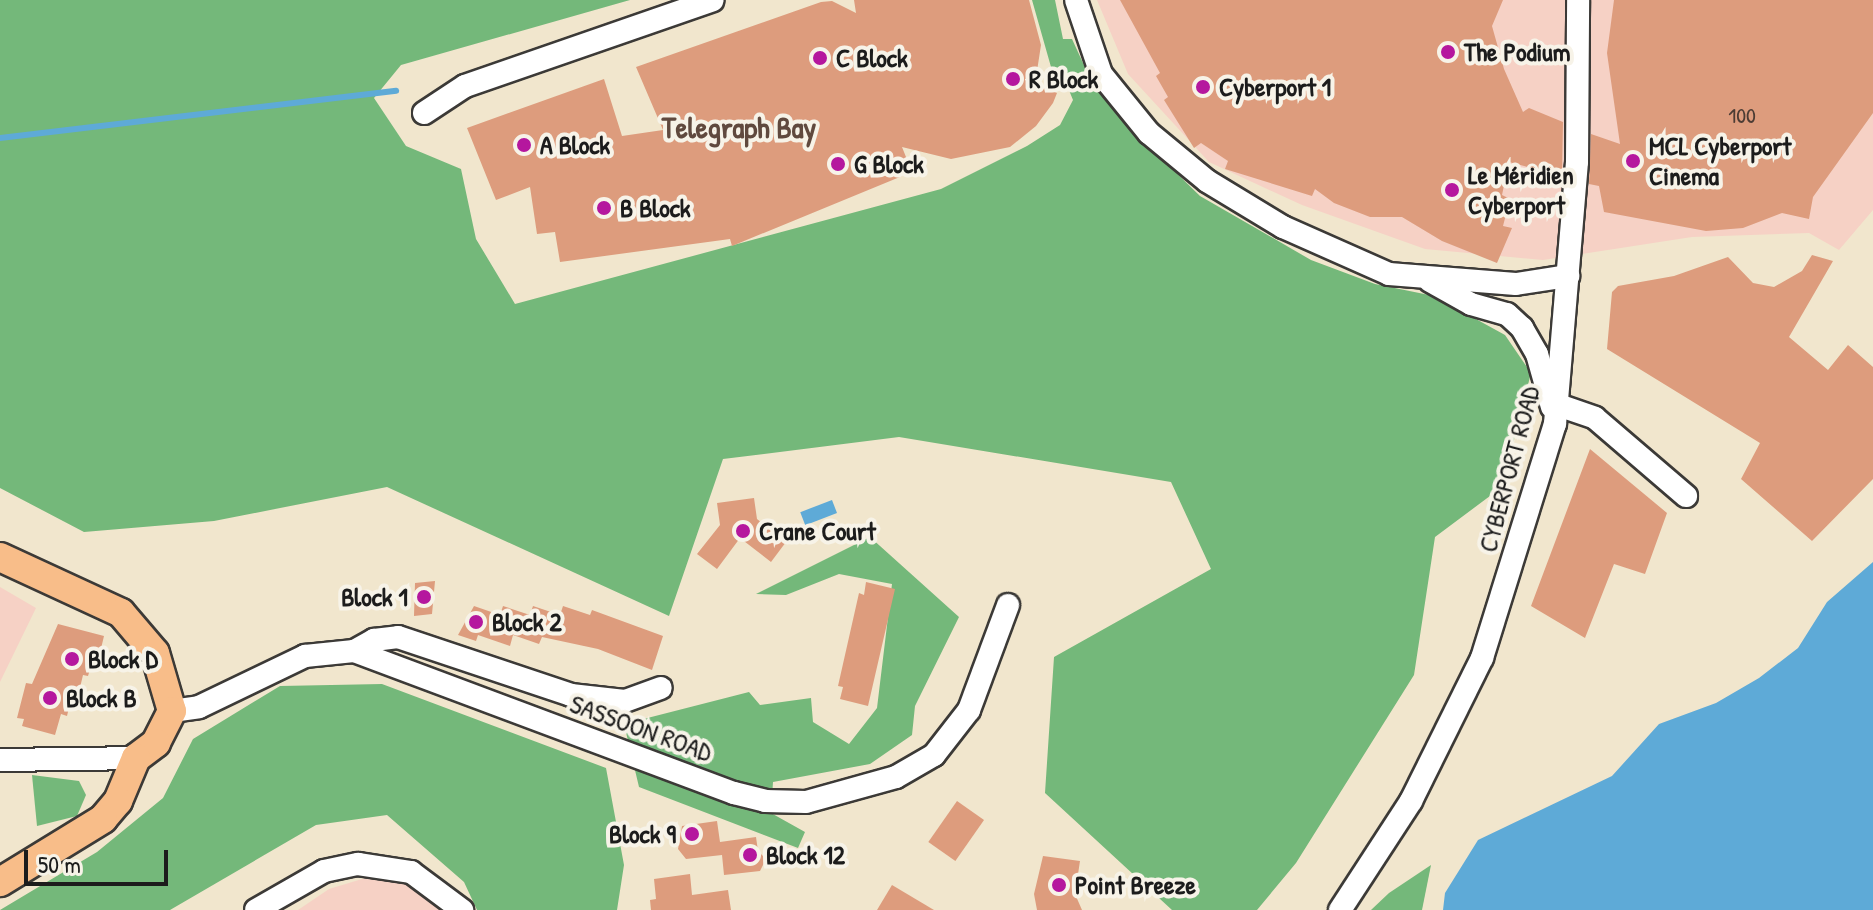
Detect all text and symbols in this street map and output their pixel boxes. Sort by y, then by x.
place label: The Podium [1464,36,1570,68]
place label: C Block [836,42,908,74]
marker: The Podium [1439,43,1457,61]
marker: C Block [811,49,829,67]
place label: R Block [1029,63,1098,95]
marker: R Block [1004,70,1022,88]
place label: Cyberport 1 [1219,71,1331,103]
marker: Cyberport 1 [1194,78,1212,96]
house number: 100 [1728,103,1756,129]
district label: Telegraph Bay [662,109,816,145]
place label: A Block [540,129,610,161]
place label: MCL Cyberport Cinema [1649,130,1791,192]
marker: A Block [515,136,533,154]
place label: G Block [854,148,924,180]
marker: MCL Cyberport Cinema [1624,152,1642,170]
marker: G Block [829,155,847,173]
place label: Le Méridien Cyberport [1468,159,1574,220]
marker: Le Méridien Cyberport [1443,181,1461,199]
place label: B Block [620,192,691,224]
marker: B Block [595,199,613,217]
street label: CYBERPORT ROAD [1472,383,1546,555]
place label: Crane Court [759,515,876,547]
marker: Crane Court [734,522,752,540]
place label: Block 1 [341,581,408,613]
marker: Block 1 [415,588,433,606]
place label: Block 2 [492,606,562,638]
marker: Block 2 [467,613,485,631]
place label: Block D [88,643,158,675]
marker: Block D [63,650,81,668]
place label: Block B [66,682,137,714]
street label: SASSOON ROAD [566,688,716,768]
marker: Block B [41,689,59,707]
place label: Block 9 [609,818,676,850]
marker: Block 9 [683,825,701,843]
scale bar [28,834,172,884]
place label: Block 12 [766,839,845,871]
marker: Block 12 [741,846,759,864]
text: 50 m [38,848,81,880]
place label: Point Breeze [1075,869,1196,901]
marker: Point Breeze [1050,876,1068,894]

